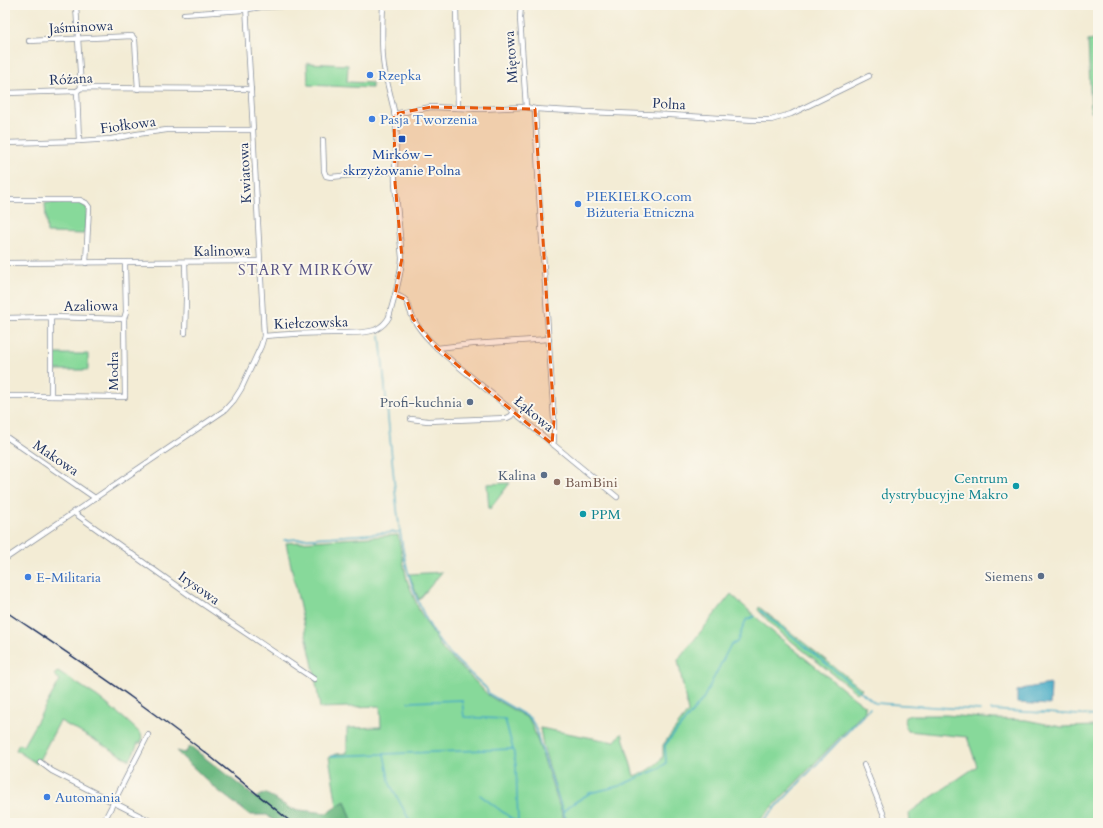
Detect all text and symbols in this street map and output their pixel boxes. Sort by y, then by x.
street label: Jaśminowa [47,16,113,38]
street label: Miętowa [500,30,522,84]
place label: Rzepka [378,66,421,85]
street label: Różana [49,68,93,90]
marker: Rzepka [365,70,375,80]
street label: Polna [652,94,686,114]
place label: Pasja Tworzenia [380,110,478,129]
street label: Fiołkowa [99,112,157,138]
marker: Pasja Tworzenia [367,114,377,124]
marker: Mirków – skrzyżowanie Polna [397,134,407,144]
street label: Kwiatowa [234,142,256,204]
place label: Mirków – skrzyżowanie Polna [343,145,461,180]
place label: PIEKIELKO.com Biżuteria Etniczna [586,187,695,222]
marker: PIEKIELKO.com Biżuteria Etniczna [573,199,583,209]
street label: Kalinowa [193,241,251,261]
district label: STARY MIRKÓW [238,260,374,280]
street label: Azaliowa [64,296,118,316]
street label: Kiełczowska [274,312,348,334]
street label: Modra [104,351,123,391]
street label: Łąkowa [510,392,558,436]
place label: Profi-kuchnia [380,393,462,412]
marker: Profi-kuchnia [465,397,475,407]
street label: Makowa [29,436,83,480]
place label: Kalina [498,466,536,485]
place label: Centrum dystrybucyjne Makro [881,469,1008,504]
marker: Kalina [539,470,549,480]
place label: BamBini [565,473,618,492]
marker: BamBini [552,477,562,487]
marker: Centrum dystrybucyjne Makro [1011,481,1021,491]
place label: PPM [591,505,621,524]
marker: PPM [578,509,588,519]
street label: Irysowa [174,567,224,609]
place label: Siemens [985,567,1033,586]
place label: E-Militaria [36,568,101,587]
marker: Siemens [1036,571,1046,581]
marker: E-Militaria [23,572,33,582]
place label: Automania [55,788,120,807]
marker: Automania [42,792,52,802]

